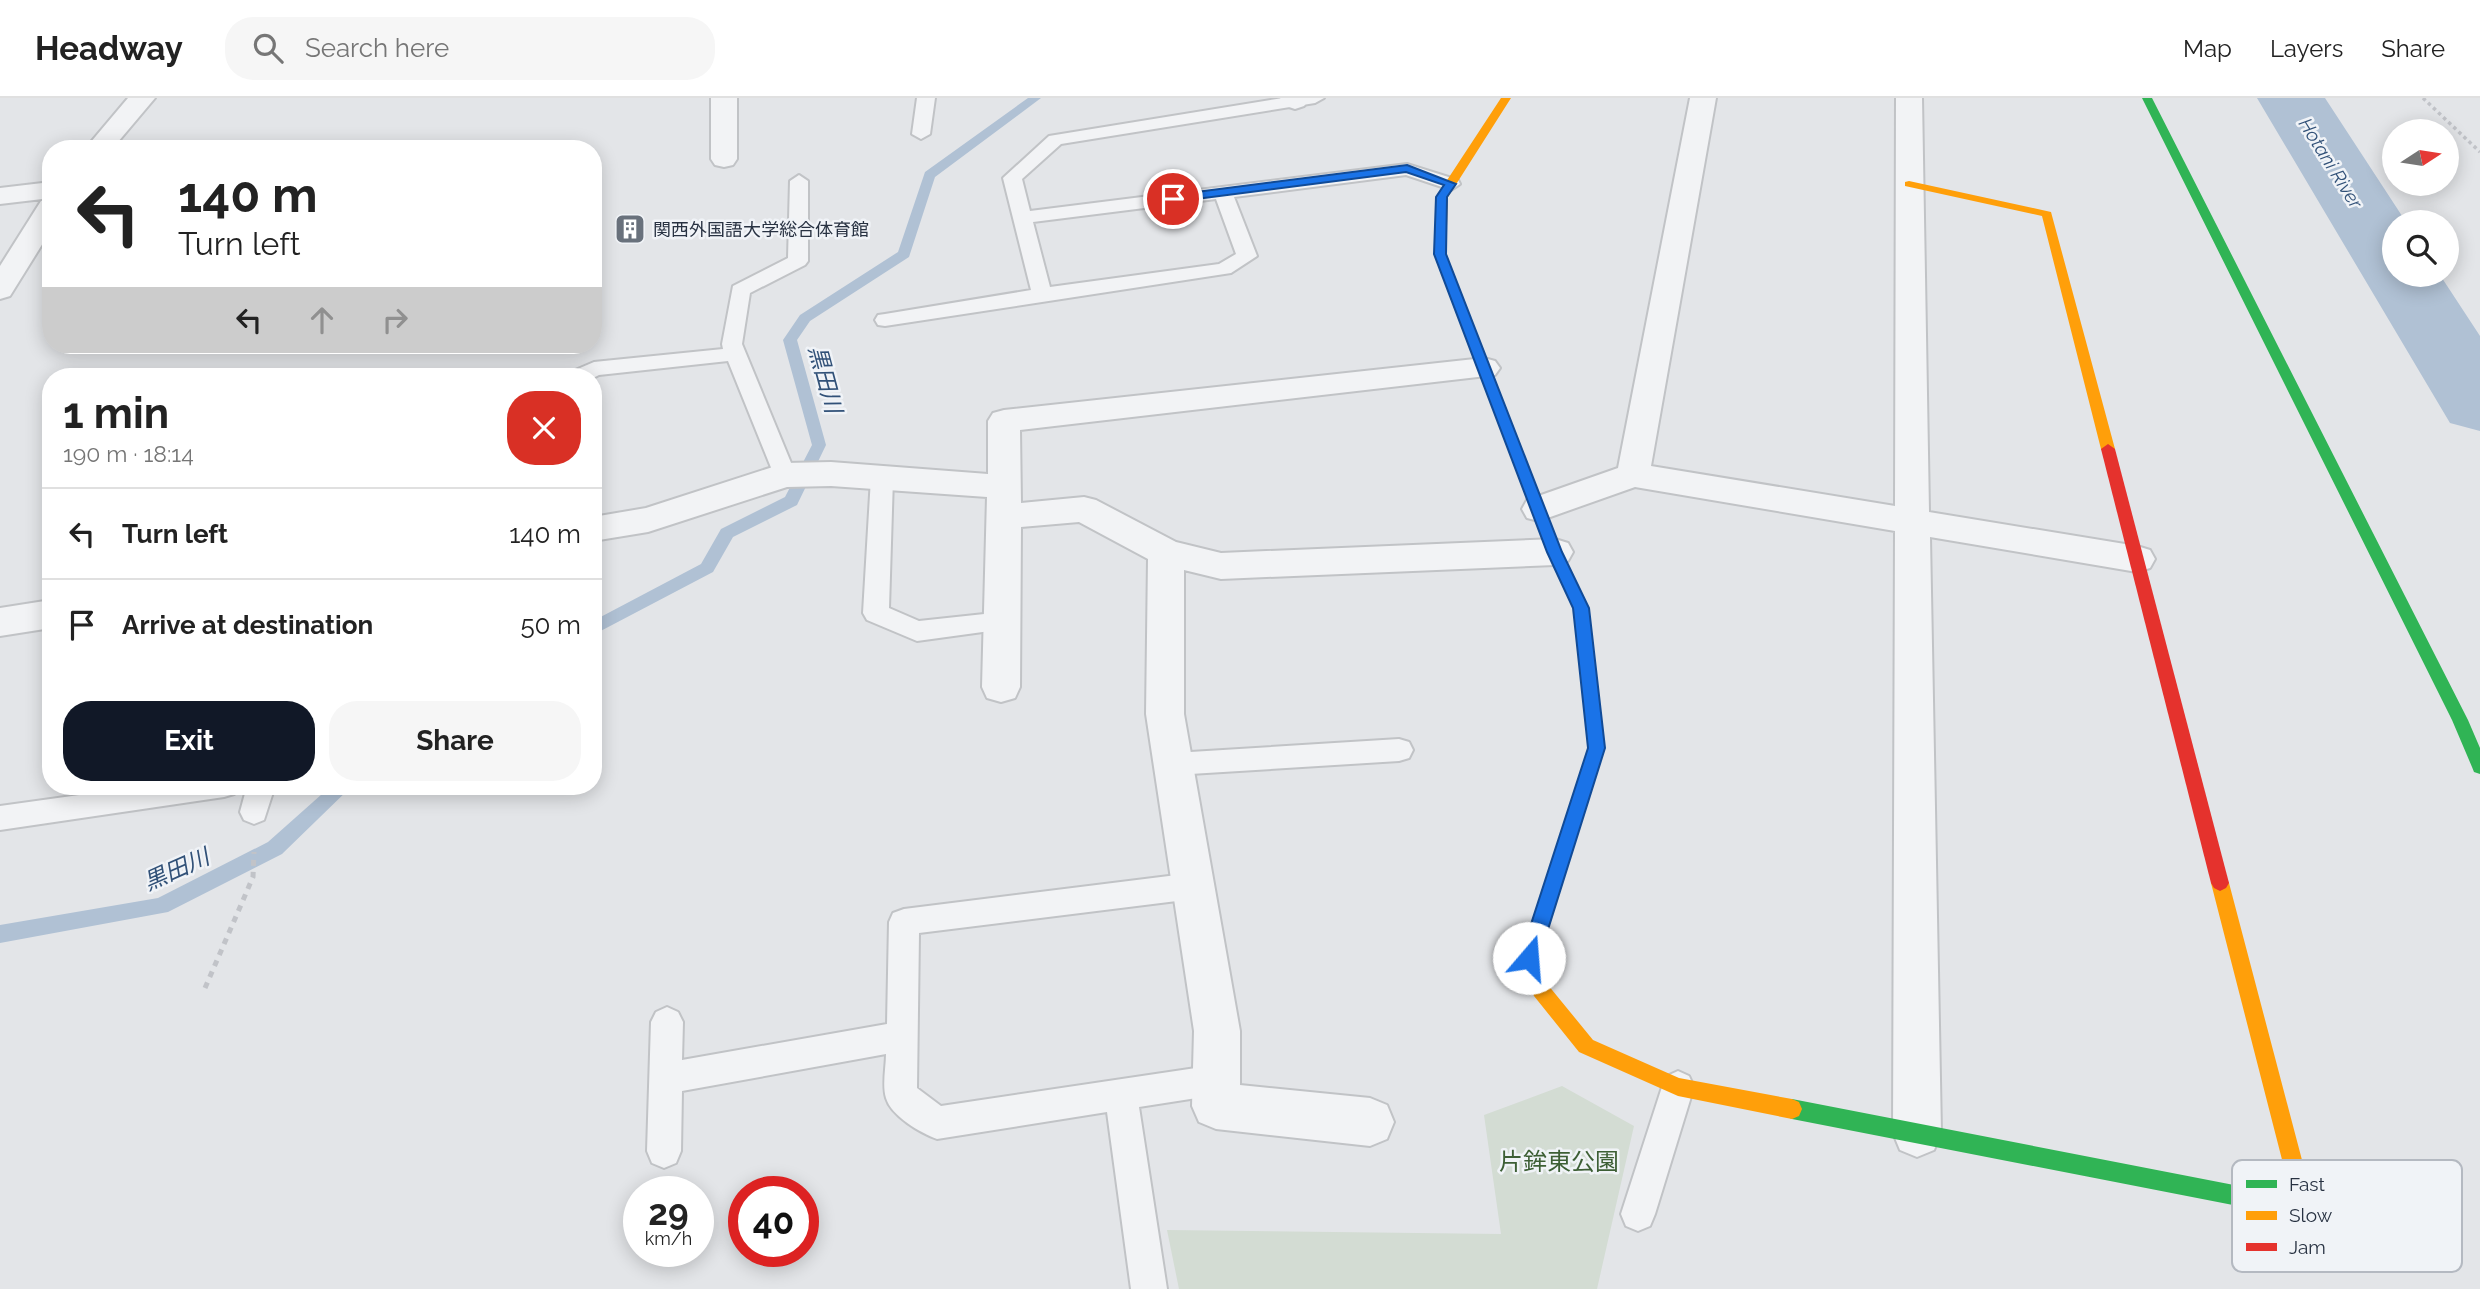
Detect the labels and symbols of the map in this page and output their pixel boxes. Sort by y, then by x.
water label: Hotani River [2295,114,2368,214]
north arrow [2382,119,2459,196]
pin [1143,169,1203,229]
building icon: 関西外国語大学総合体育館 [613,212,647,246]
place label: 関西外国語大学総合体育館 [653,219,869,240]
water label: 黒田川 [804,342,849,419]
water label: 黒田川 [139,841,216,895]
position arrow [1492,921,1566,995]
park label: 片鉾東公園 [1499,1147,1619,1176]
legend [2232,1160,2462,1272]
text: Fast [2289,1173,2325,1195]
speed limit sign: 40 [728,1176,819,1267]
text: Slow [2289,1204,2333,1226]
text: Jam [2289,1236,2326,1258]

